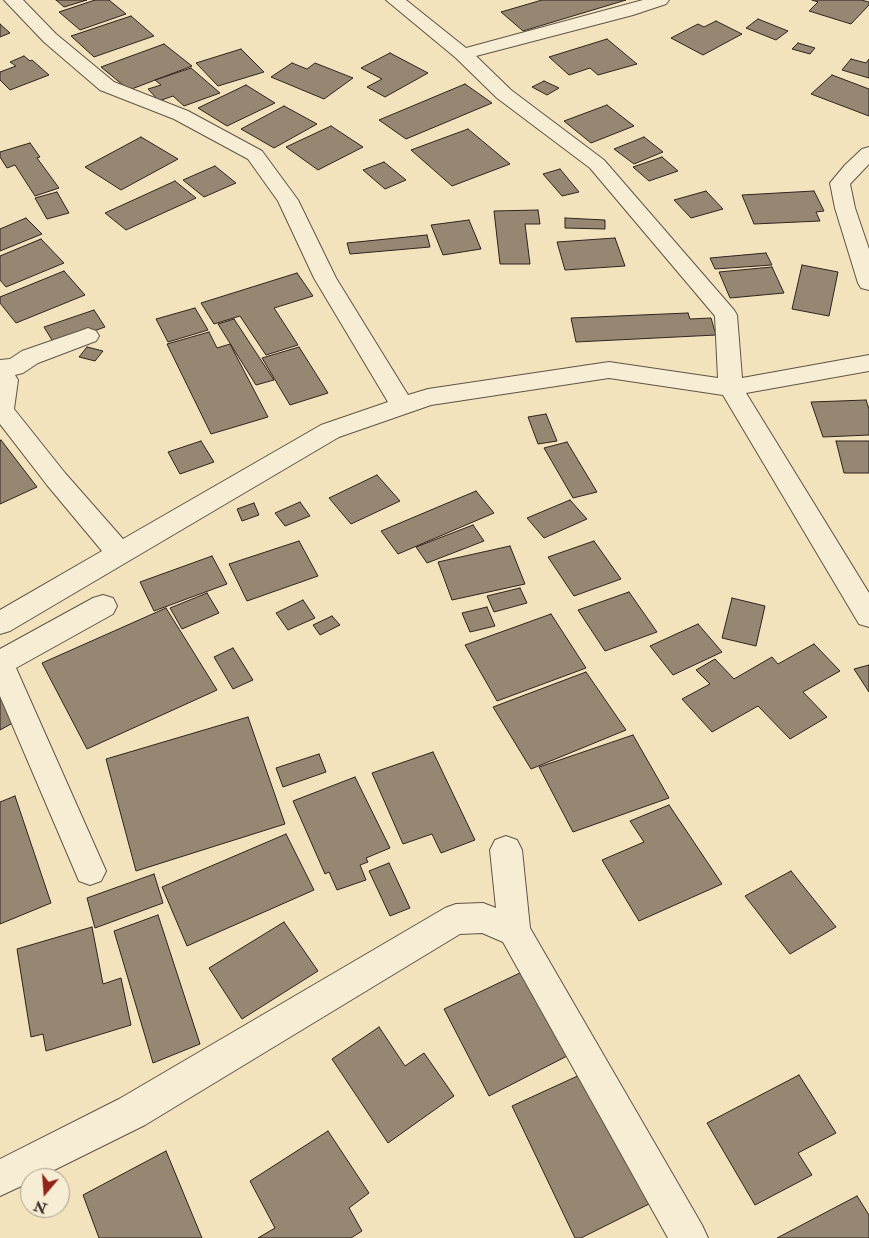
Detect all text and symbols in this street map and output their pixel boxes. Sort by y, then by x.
north arrow [20,1168,70,1218]
text: N [32,1197,49,1217]

